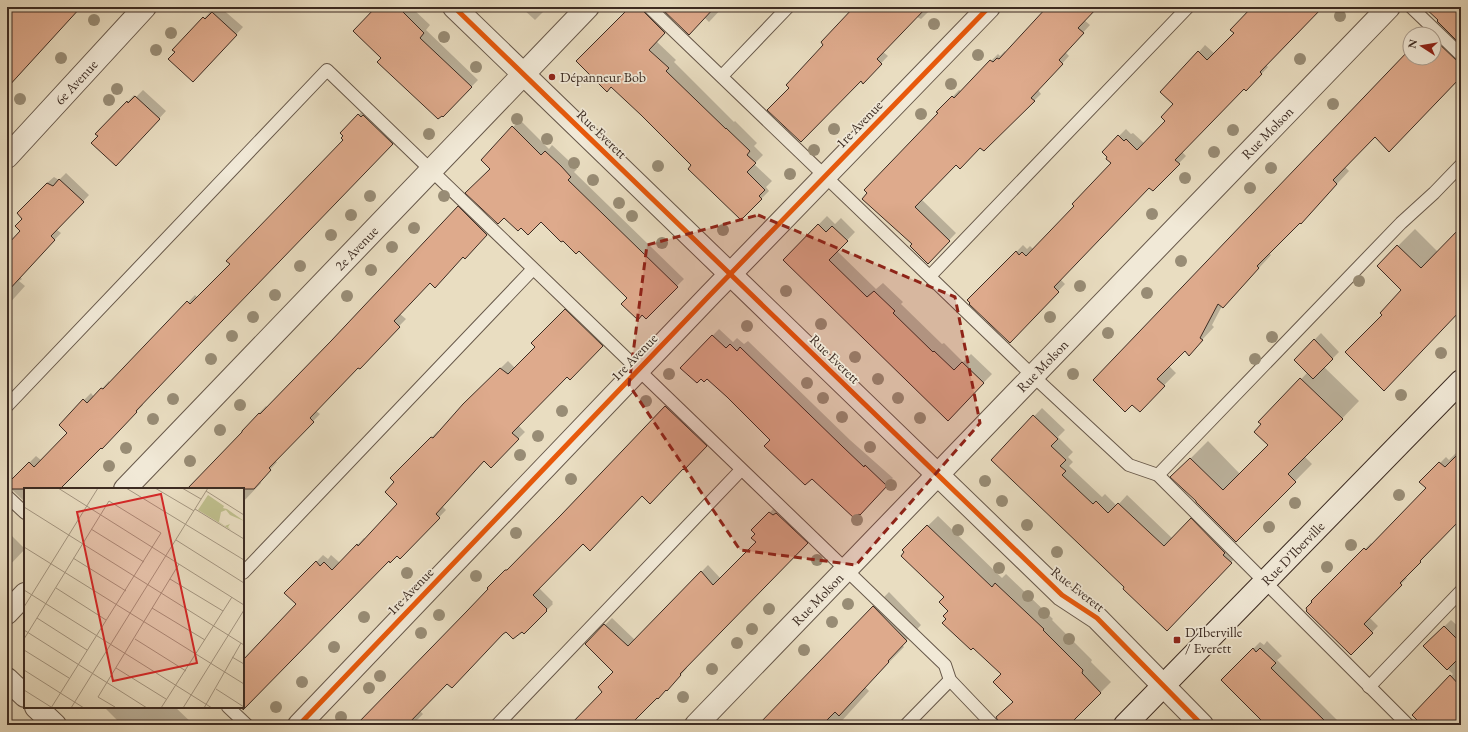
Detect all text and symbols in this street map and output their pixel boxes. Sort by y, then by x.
north arrow [1402,26,1442,66]
text: N [1404,38,1420,50]
street label: 6e Avenue [51,55,102,108]
place label: Dépanneur Bob [560,68,646,86]
marker: Dépanneur Bob [547,72,557,82]
street label: 1re Avenue [832,96,887,152]
street label: Rue Molson [1238,102,1297,163]
street label: Rue Everett [573,106,631,163]
street label: 2e Avenue [331,222,382,274]
street label: 1re Avenue [607,329,662,385]
street label: Rue Everett [806,331,864,388]
street label: Rue Molson [1013,335,1072,396]
inset map [24,488,244,708]
street label: Rue D'Iberville [1257,517,1328,589]
street label: Rue Everett [1048,562,1109,616]
street label: 1re Avenue [383,563,438,619]
street label: Rue Molson [788,568,848,629]
place label: D'Iberville / Everett [1185,623,1243,657]
marker: D'Iberville / Everett [1172,635,1182,645]

